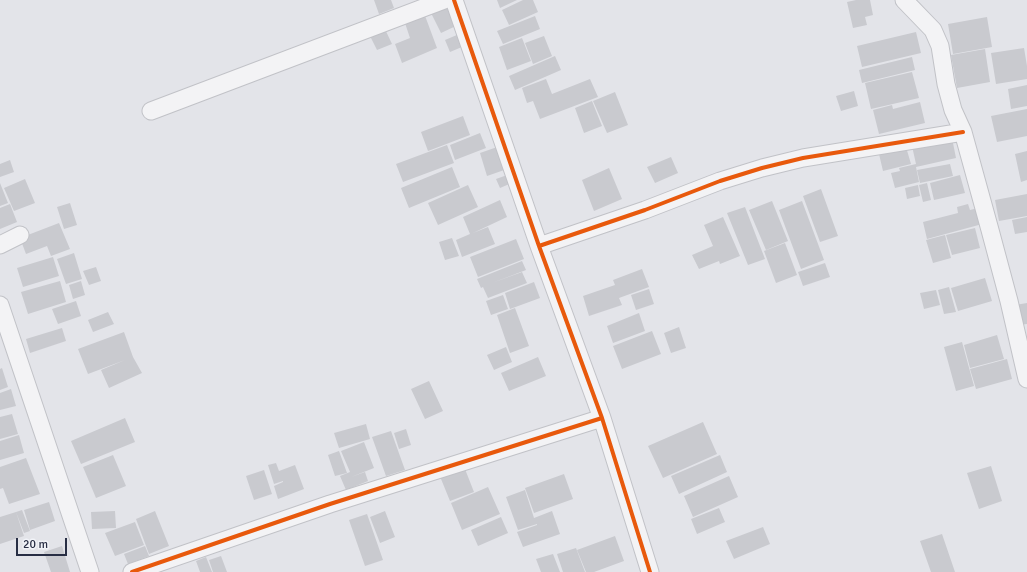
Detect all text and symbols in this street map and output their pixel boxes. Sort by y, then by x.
scale bar [18,530,69,556]
text: 20 m [23,537,48,552]

